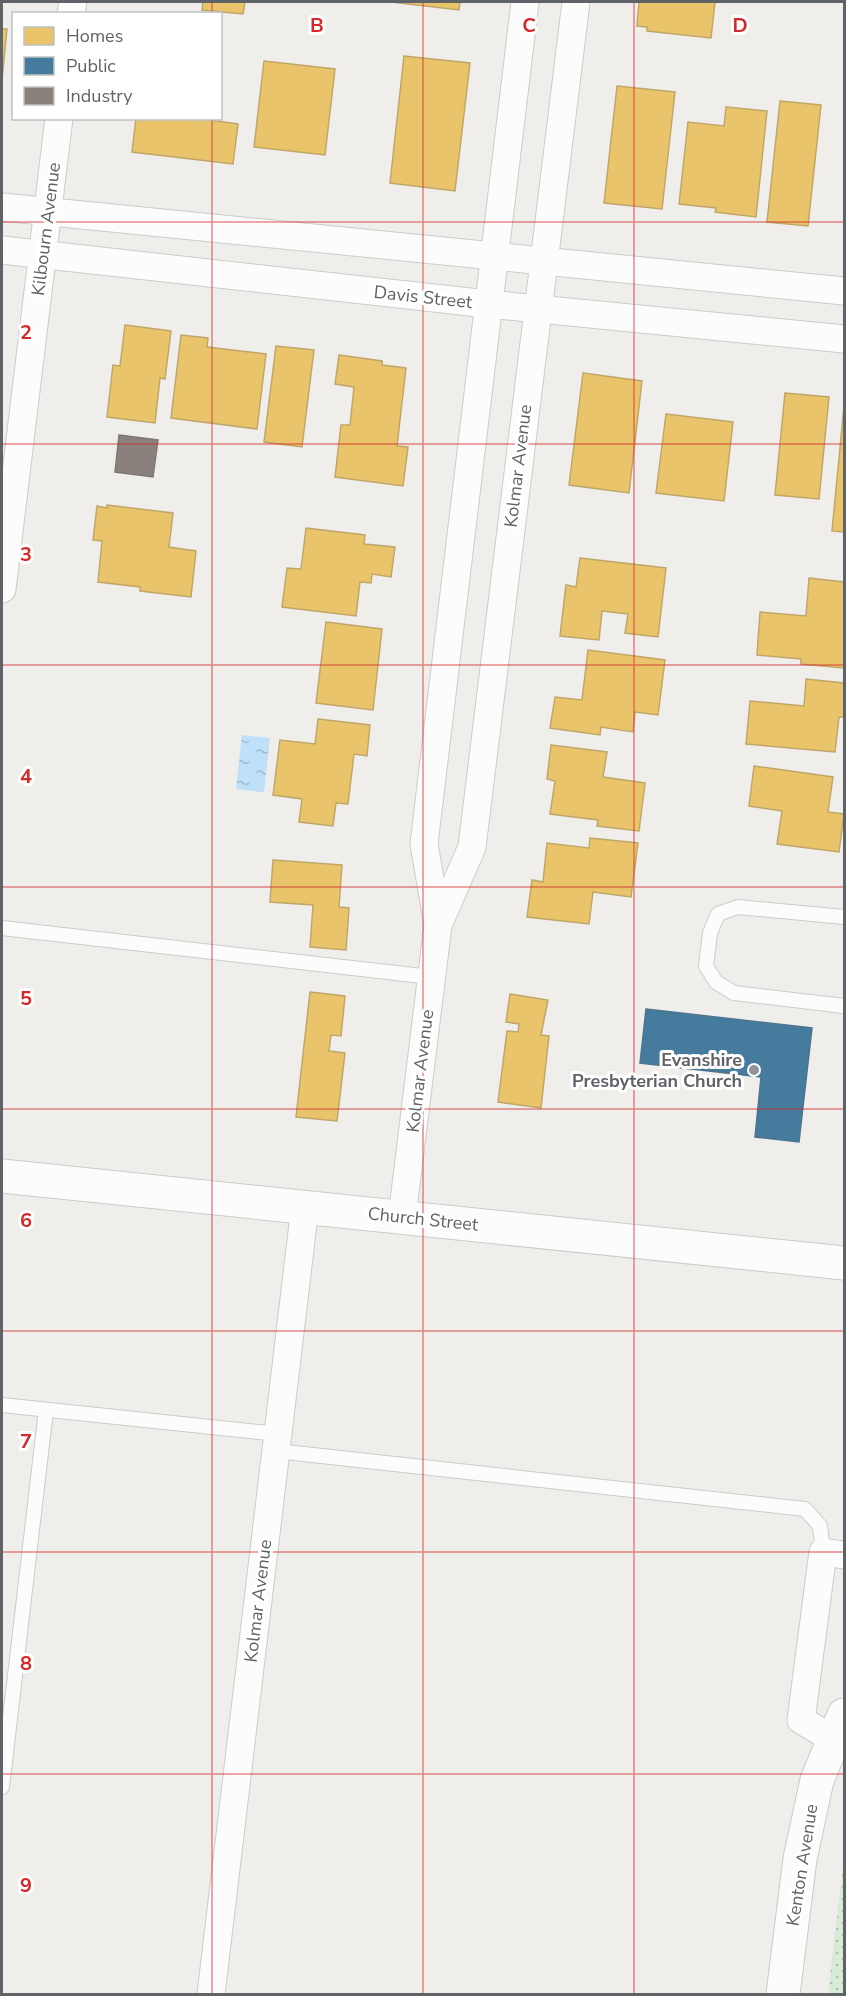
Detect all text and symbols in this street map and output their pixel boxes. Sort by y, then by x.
legend [12,12,222,120]
text: B [310,12,324,39]
text: C [522,12,536,39]
text: D [732,12,748,39]
text: Homes [66,24,123,48]
text: Public [66,54,116,78]
text: Industry [66,84,133,108]
street label: Kilbourn Avenue [26,161,66,297]
street label: Davis Street [373,280,474,314]
text: 2 [20,319,32,346]
street label: Kolmar Avenue [499,403,537,529]
text: 3 [20,541,32,568]
text: 4 [20,763,32,790]
text: 5 [20,985,32,1012]
street label: Kolmar Avenue [401,1008,439,1134]
place label: Evanshire Presbyterian Church [572,1048,742,1093]
marker: Evanshire Presbyterian Church [747,1063,761,1077]
street label: Church Street [367,1201,480,1237]
text: 6 [20,1207,32,1234]
text: 7 [20,1428,32,1455]
street label: Kolmar Avenue [239,1538,277,1664]
text: 8 [20,1650,32,1677]
street label: Kenton Avenue [781,1802,823,1928]
text: 9 [20,1872,32,1899]

